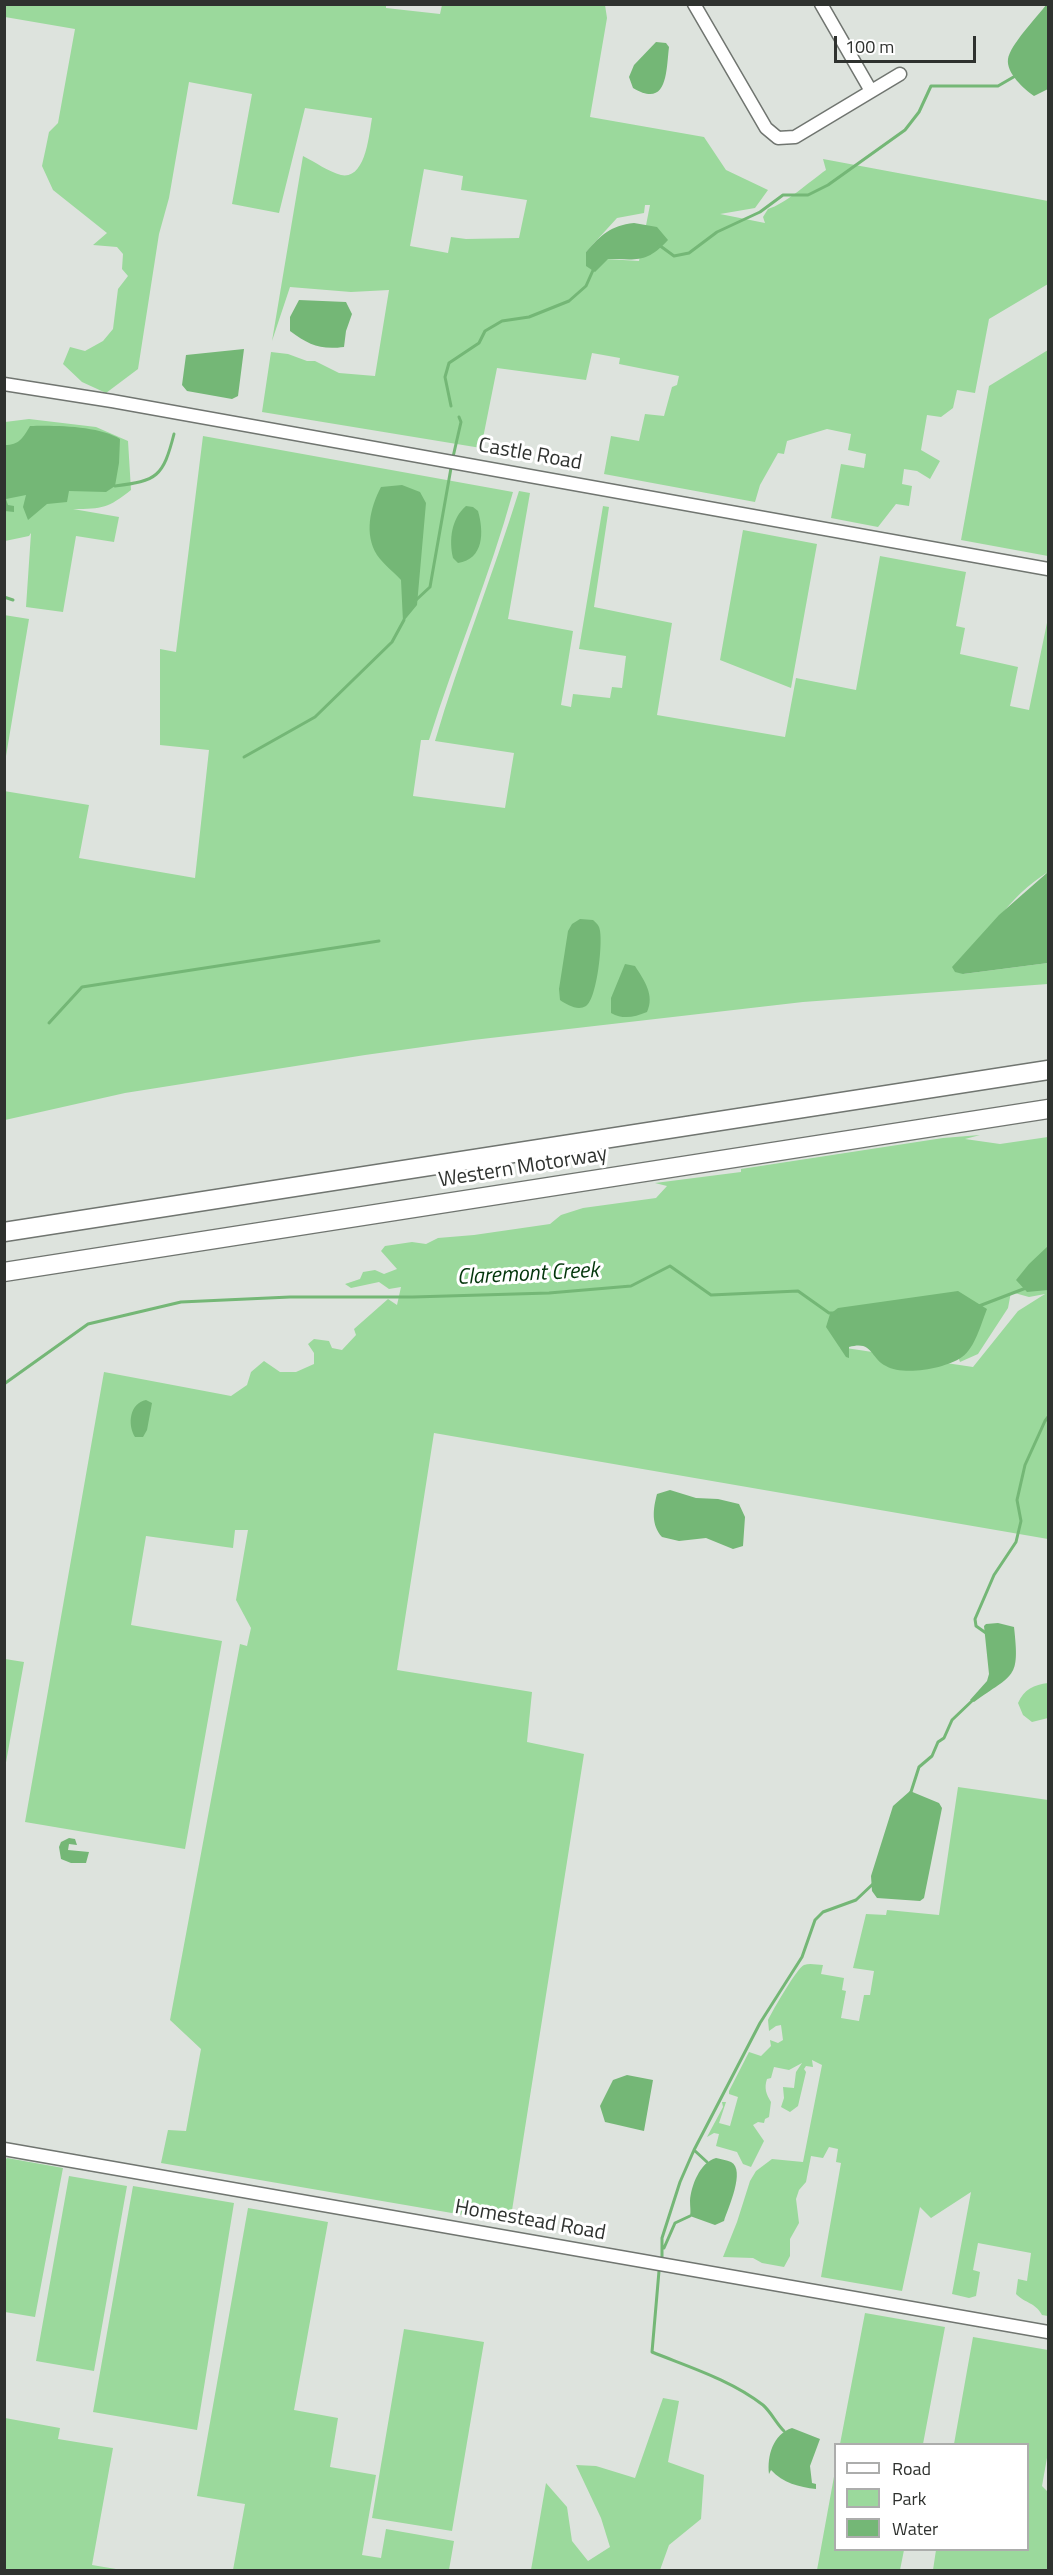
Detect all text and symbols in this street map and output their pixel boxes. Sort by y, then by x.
scale bar [837,24,980,62]
text: 100 m [845,33,894,60]
street label: Castle Road [476,434,584,476]
street label: Western Motorway [437,1142,609,1194]
water label: Claremont Creek [456,1258,600,1292]
street label: Homestead Road [453,2195,607,2247]
legend [834,2443,1029,2551]
text: Road [892,2455,931,2482]
text: Park [892,2485,926,2512]
text: Water [892,2515,938,2542]

